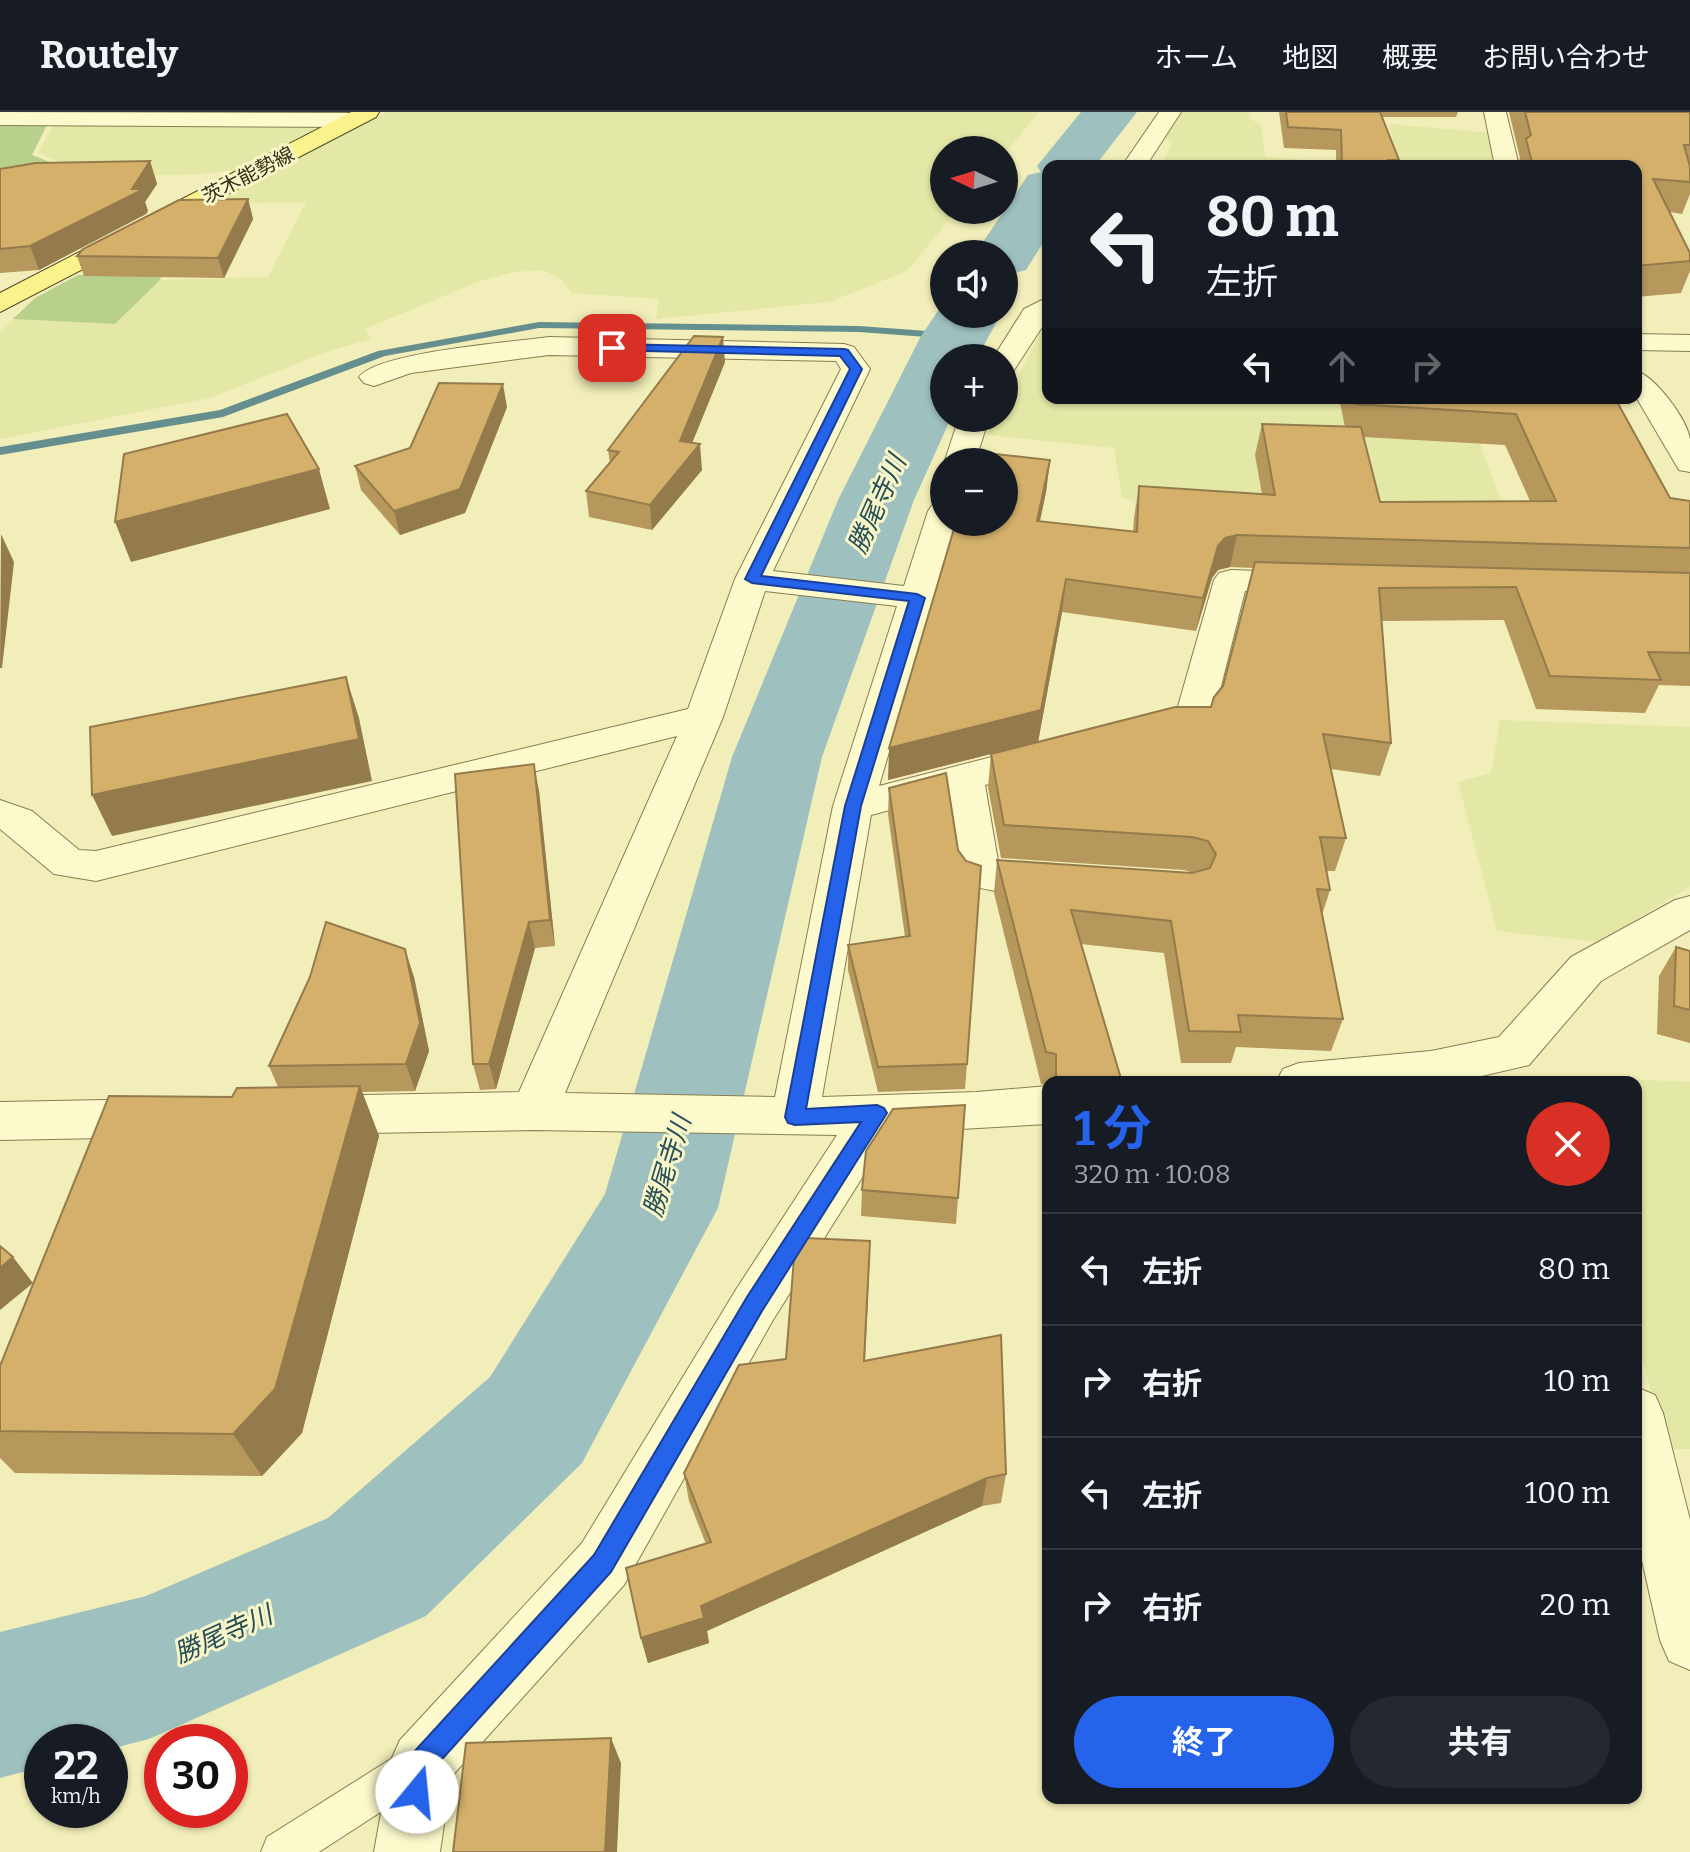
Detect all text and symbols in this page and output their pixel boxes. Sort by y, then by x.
text: Routely [40,32,178,78]
text: ホーム [1155,41,1238,74]
text: 地図 [1282,41,1338,74]
text: 概要 [1382,41,1438,74]
text: お問い合わせ [1482,41,1650,74]
north arrow [930,136,1018,224]
map controls [930,136,1018,536]
street label: 茨木能勢線 [198,142,298,208]
text: 80 m [1206,184,1339,251]
icon: left [1074,192,1178,296]
button: sound [930,240,1018,328]
text: 左折 [1206,260,1278,304]
pin [578,314,646,382]
icon: arrive [590,326,634,370]
button: + [930,344,1018,432]
icon: left [1236,344,1280,388]
icon: ahead [1320,344,1364,388]
icon: right [1404,344,1448,388]
water label: 勝尾寺川 [842,448,914,558]
button: − [930,448,1018,536]
text: 1 分 [1074,1100,1151,1158]
button: close [1526,1102,1610,1186]
water label: 勝尾寺川 [637,1109,698,1220]
text: 320 m · 10:08 [1074,1159,1231,1190]
icon: left [1074,1247,1118,1291]
text: 80 m [1538,1251,1610,1287]
text: 左折 [1142,1254,1202,1290]
icon: right [1074,1359,1118,1403]
text: 10 m [1544,1363,1610,1399]
text: 右折 [1142,1366,1202,1402]
icon: left [1074,1471,1118,1515]
text: 100 m [1525,1475,1610,1511]
text: 左折 [1142,1478,1202,1514]
icon: right [1074,1583,1118,1627]
text: 20 m [1540,1587,1610,1623]
text: 右折 [1142,1590,1202,1626]
water label: 勝尾寺川 [169,1598,280,1670]
button: 終了 [1074,1696,1334,1788]
button: 共有 [1350,1696,1610,1788]
speed limit sign: 30 [144,1724,248,1828]
text: 22 [53,1742,99,1790]
position arrow [375,1750,459,1834]
text: km/h [51,1784,101,1808]

